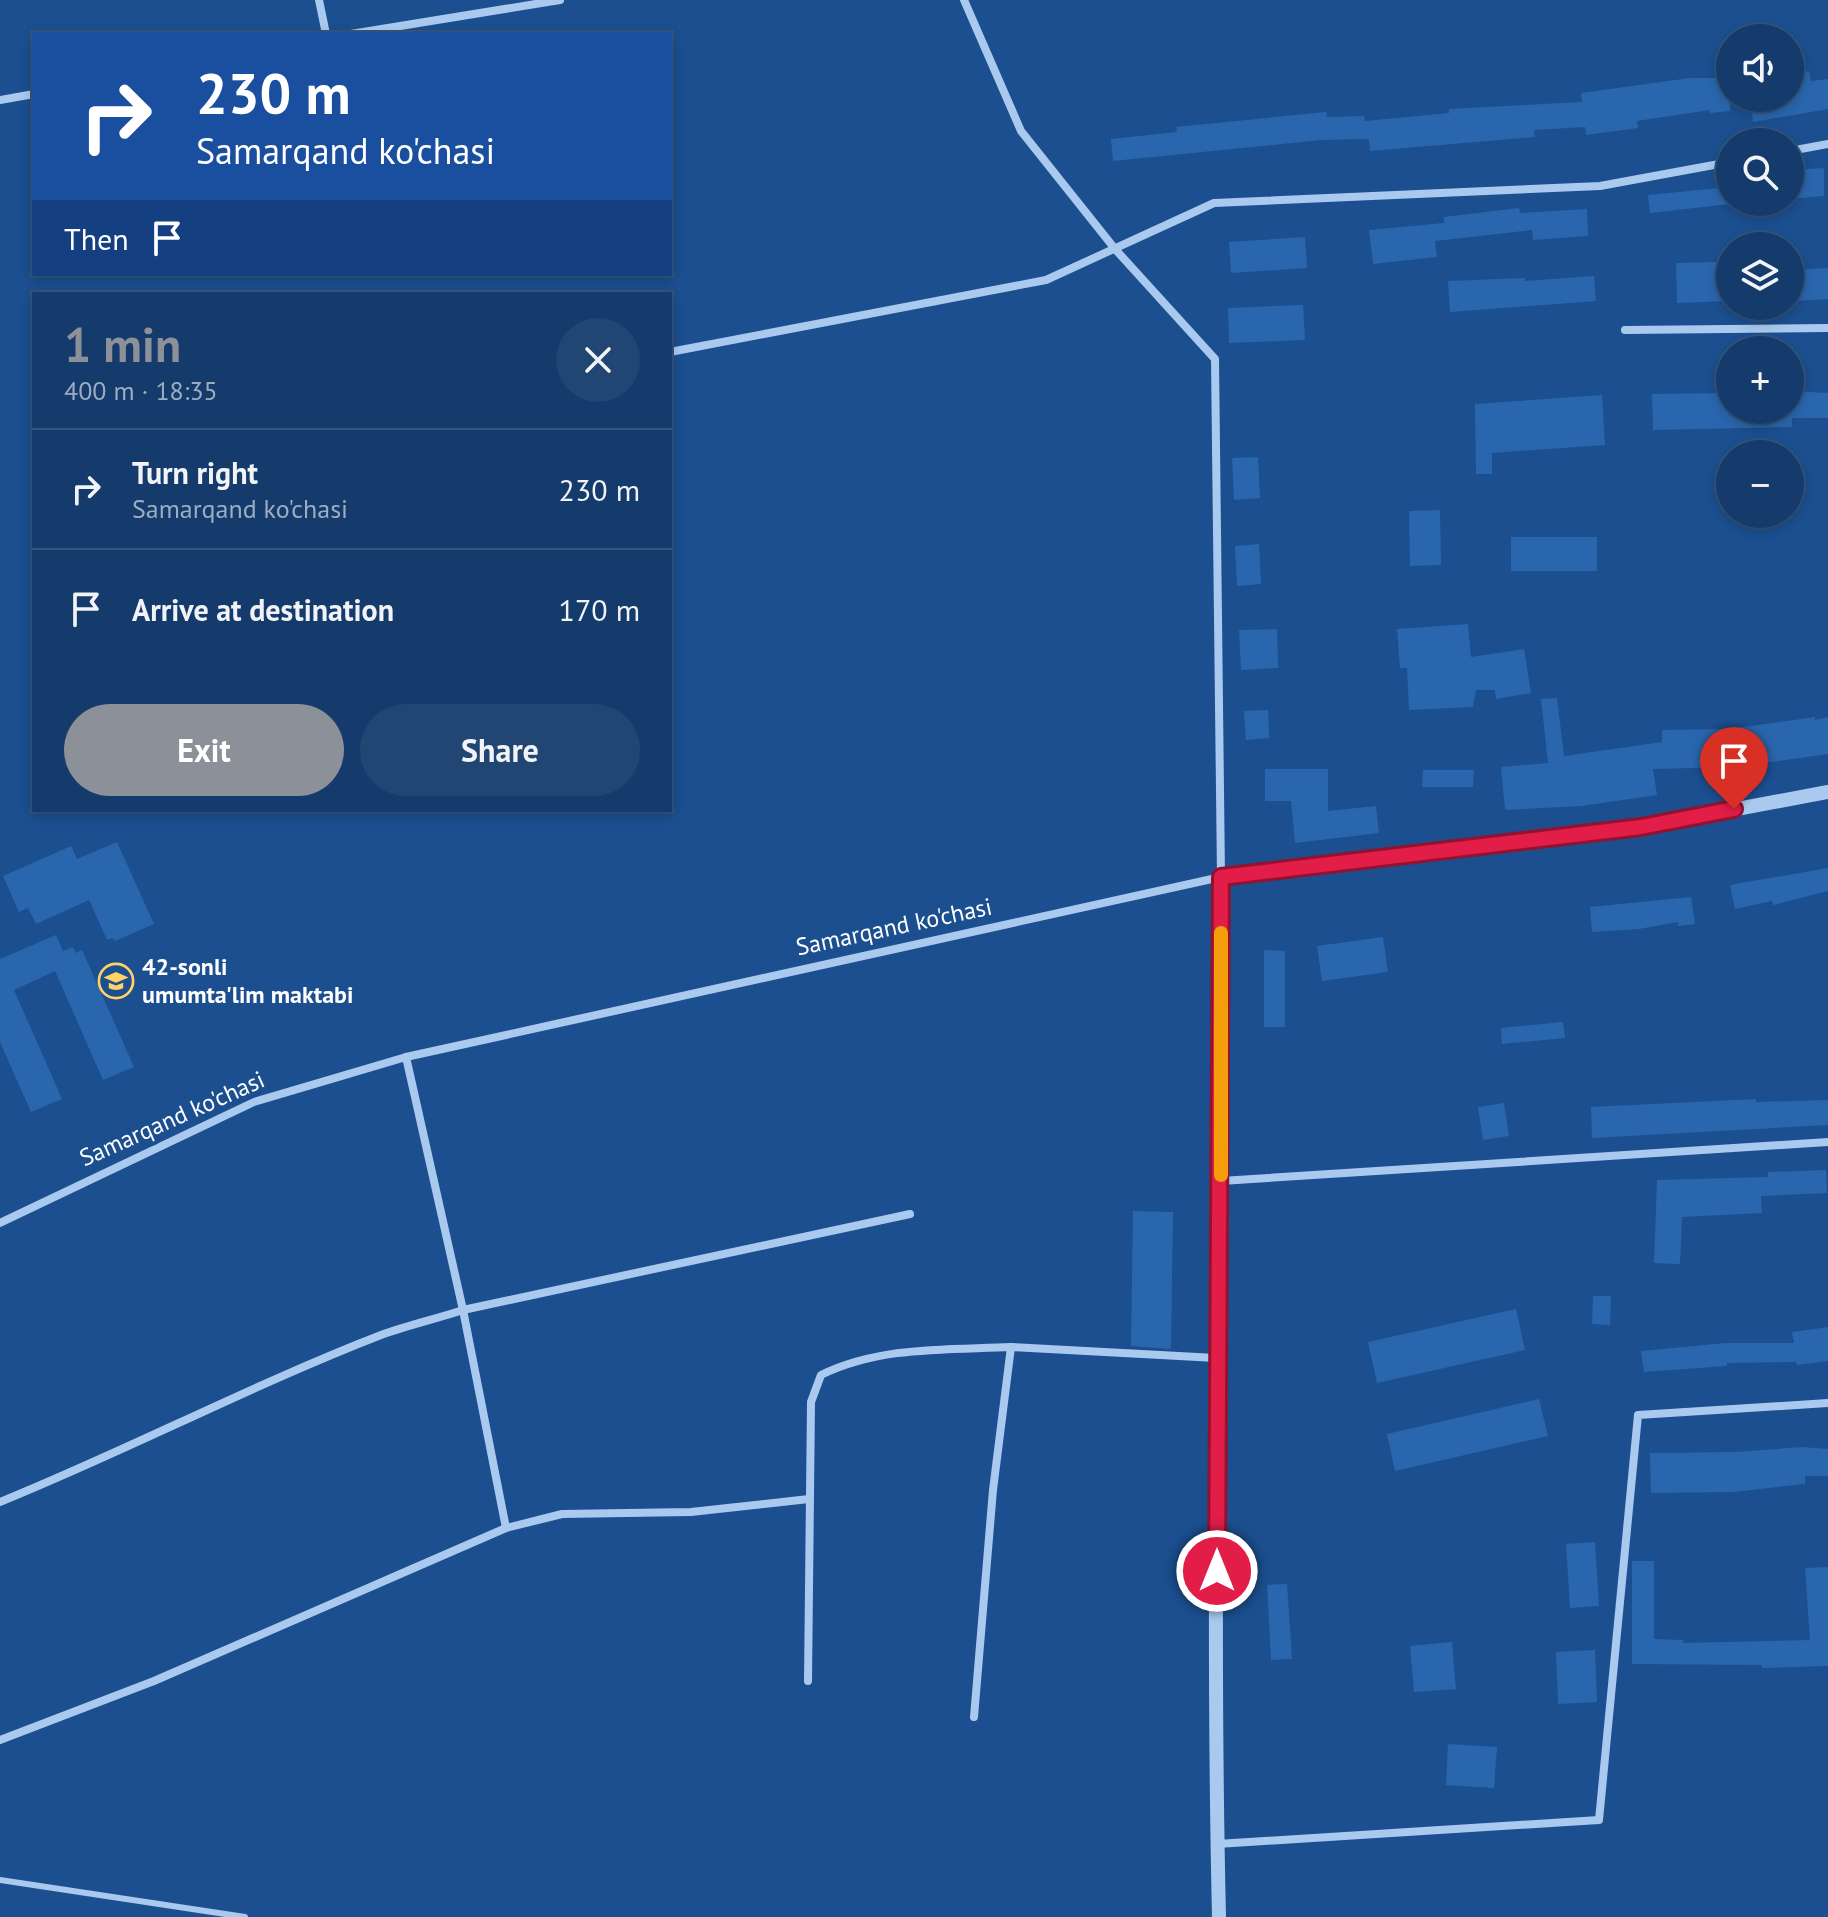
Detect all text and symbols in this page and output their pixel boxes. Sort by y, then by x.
map controls [1716,24,1804,528]
button: sound [1716,24,1804,112]
text: 230 m [196,57,351,129]
icon: right [64,64,168,168]
text: Samarqand ko'chasi [196,127,495,174]
button: search [1716,128,1804,216]
icon: arrive [145,216,189,260]
text: Then [64,219,129,258]
button: layers [1716,232,1804,320]
text: 1 min [64,313,181,375]
button: close [556,318,640,402]
button: + [1716,336,1804,424]
text: 400 m · 18:35 [64,374,218,407]
button: − [1716,440,1804,528]
text: Turn right [132,453,258,492]
icon: right [64,467,108,511]
text: 230 m [559,470,640,509]
text: Samarqand ko'chasi [132,492,348,525]
icon: arrive [64,587,108,631]
text: Arrive at destination [132,590,394,629]
text: 170 m [559,590,640,629]
button: Exit [64,704,344,796]
button: Share [360,704,640,796]
pin [1700,727,1768,809]
icon: arrive [1712,739,1756,783]
street label: Samarqand ko'chasi [793,891,995,962]
place label: 42-sonli umumta'lim maktabi [142,951,353,1010]
school or university icon: 42-sonli umumta'lim maktabi [97,962,135,1000]
street label: Samarqand ko'chasi [74,1064,269,1173]
position arrow [1175,1529,1259,1613]

